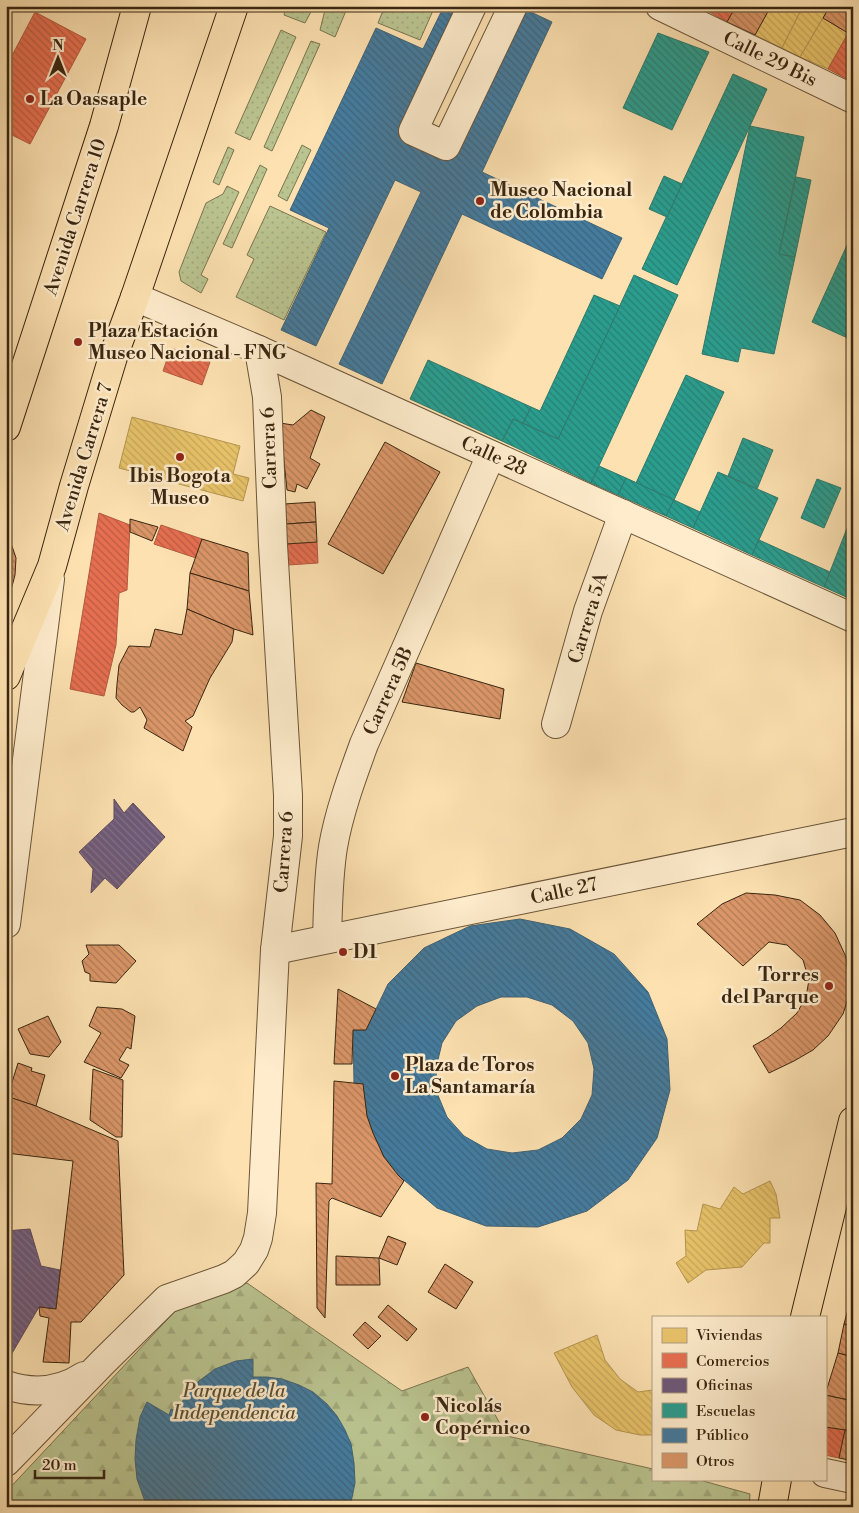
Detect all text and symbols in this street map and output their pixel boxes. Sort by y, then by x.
street label: Calle 29 Bis [719,26,821,92]
north arrow [32,32,82,82]
text: N [52,37,64,55]
place label: La Oassaple [40,87,147,111]
marker: La Oassaple [24,93,36,105]
street label: Avenida Carrera 10 [38,136,112,299]
place label: Museo Nacional de Colombia [490,178,632,224]
marker: Museo Nacional de Colombia [474,195,486,207]
place label: Plaza Estación Museo Nacional - FNG [88,319,287,365]
marker: Plaza Estación Museo Nacional - FNG [72,336,84,348]
street label: Avenida Carrera 7 [50,380,118,535]
street label: Carrera 6 [256,407,282,489]
street label: Calle 28 [457,431,531,481]
marker: Ibis Bogota Museo [174,451,186,463]
place label: Ibis Bogota Museo [129,464,231,510]
street label: Carrera 5A [563,569,614,666]
street label: Carrera 5B [358,643,418,739]
street label: Carrera 6 [269,810,299,894]
street label: Calle 27 [528,872,600,910]
place label: D1 [353,940,377,964]
marker: D1 [337,946,349,958]
place label: Torres del Parque [721,963,819,1009]
marker: Torres del Parque [823,980,835,992]
place label: Plaza de Toros La Santamaría [405,1053,536,1099]
marker: Plaza de Toros La Santamaría [389,1070,401,1082]
legend [652,1316,826,1480]
text: Viviendas [695,1326,762,1345]
text: Comercios [696,1352,769,1371]
text: Oficinas [696,1376,753,1395]
park label: Parque de la Independencia [172,1379,296,1425]
place label: Nicolás Copérnico [435,1394,530,1440]
text: Escuelas [696,1402,755,1421]
marker: Nicolás Copérnico [419,1411,431,1423]
text: Público [696,1426,749,1445]
scale bar [35,1448,104,1480]
text: Otros [696,1452,734,1471]
text: 20 m [42,1456,77,1475]

